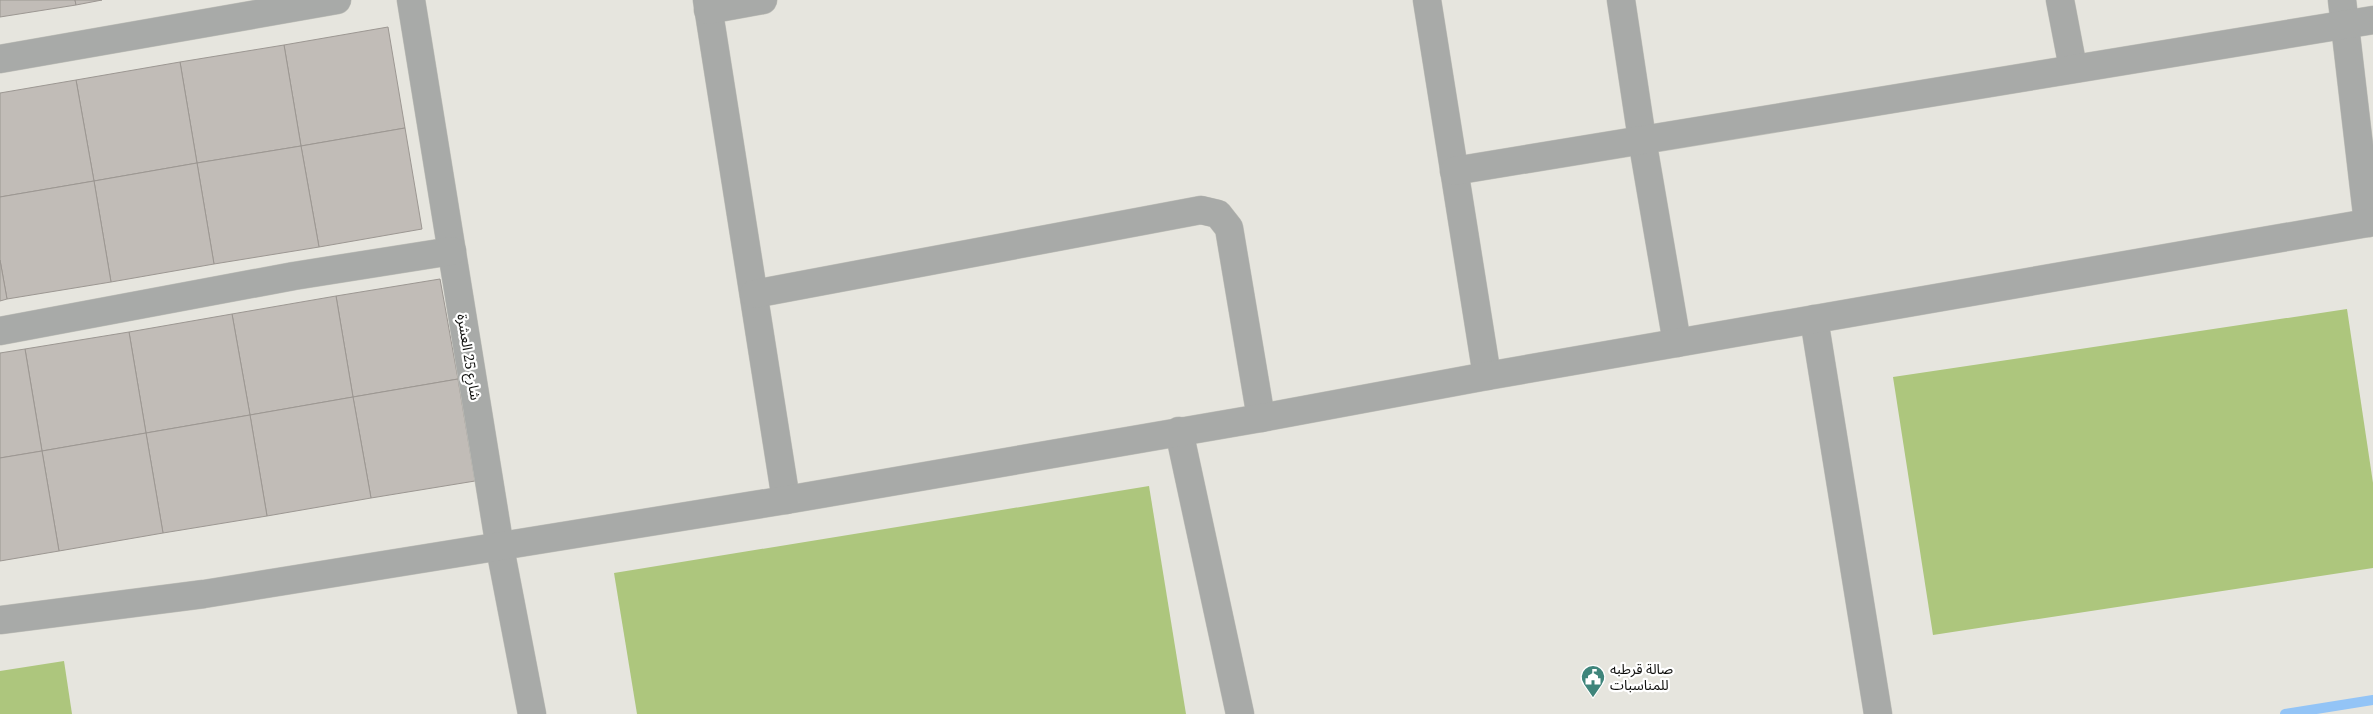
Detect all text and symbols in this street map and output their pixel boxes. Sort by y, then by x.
street label: شارع 25 العشرة [451,312,486,402]
place label: صالة قرطبه للمناسبات [1610,659,1674,694]
public building icon: صالة قرطبه للمناسبات [1580,664,1606,698]

